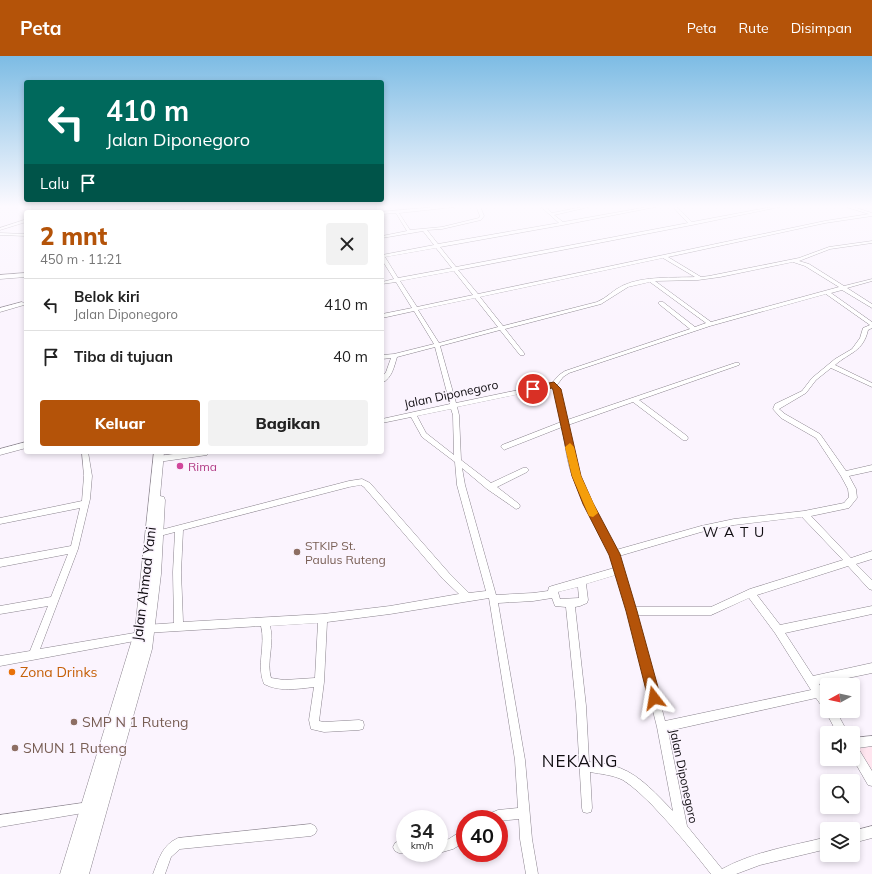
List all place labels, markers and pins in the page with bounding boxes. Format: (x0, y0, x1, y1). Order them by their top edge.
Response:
pin (516, 372, 550, 406)
place label: Rima (188, 459, 217, 474)
marker: Rima (175, 461, 185, 471)
place label: STKIP St. Paulus Ruteng (305, 538, 386, 567)
marker: STKIP St. Paulus Ruteng (292, 547, 302, 557)
place label: Zona Drinks (20, 663, 98, 681)
marker: Zona Drinks (7, 667, 17, 677)
place label: SMP N 1 Ruteng (82, 713, 189, 731)
marker: SMP N 1 Ruteng (69, 717, 79, 727)
place label: SMUN 1 Ruteng (23, 739, 127, 757)
marker: SMUN 1 Ruteng (10, 743, 20, 753)

